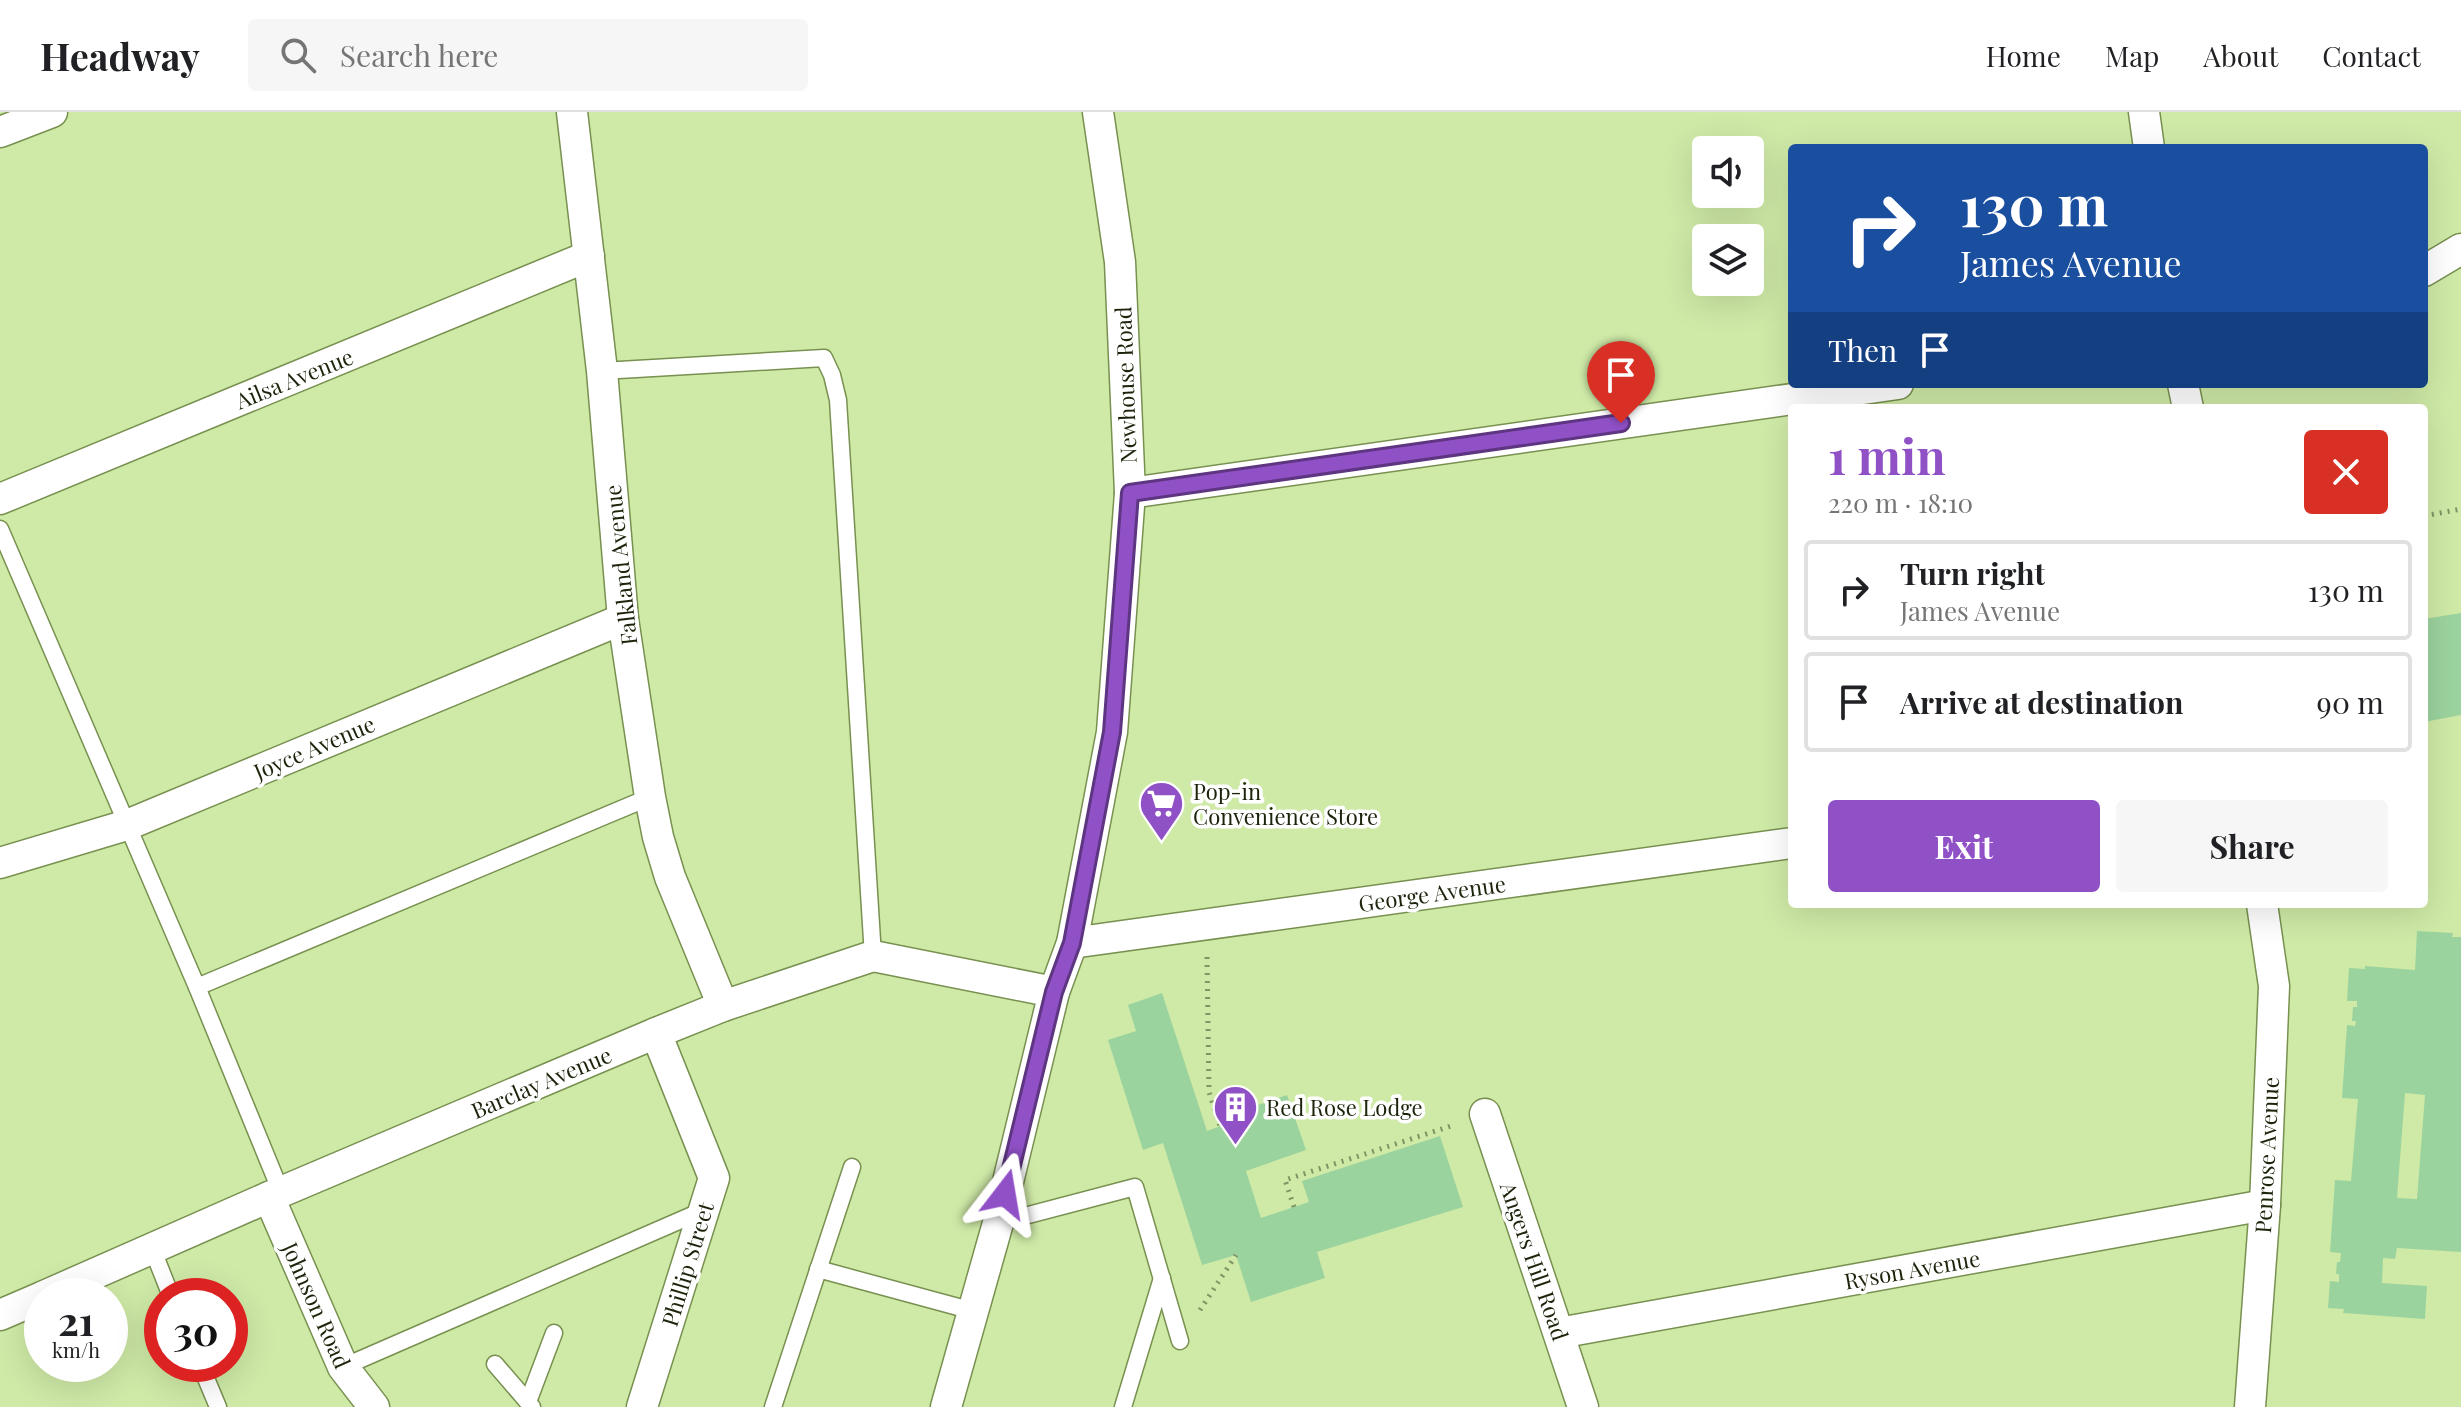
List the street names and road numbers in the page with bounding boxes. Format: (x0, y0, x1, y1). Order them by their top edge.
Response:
street label: Newhouse Road (1107, 306, 1143, 464)
street label: Ailsa Avenue (230, 341, 357, 416)
street label: Falkland Avenue (597, 483, 643, 647)
street label: Joyce Avenue (248, 708, 379, 786)
street label: George Avenue (1356, 868, 1508, 918)
street label: Barclay Avenue (466, 1039, 616, 1125)
street label: Penrose Avenue (2247, 1076, 2285, 1234)
street label: Angers Hill Road (1494, 1177, 1576, 1344)
street label: Phillip Street (654, 1197, 720, 1330)
street label: Johnson Road (275, 1236, 358, 1373)
street label: Ryson Avenue (1842, 1242, 1982, 1296)

